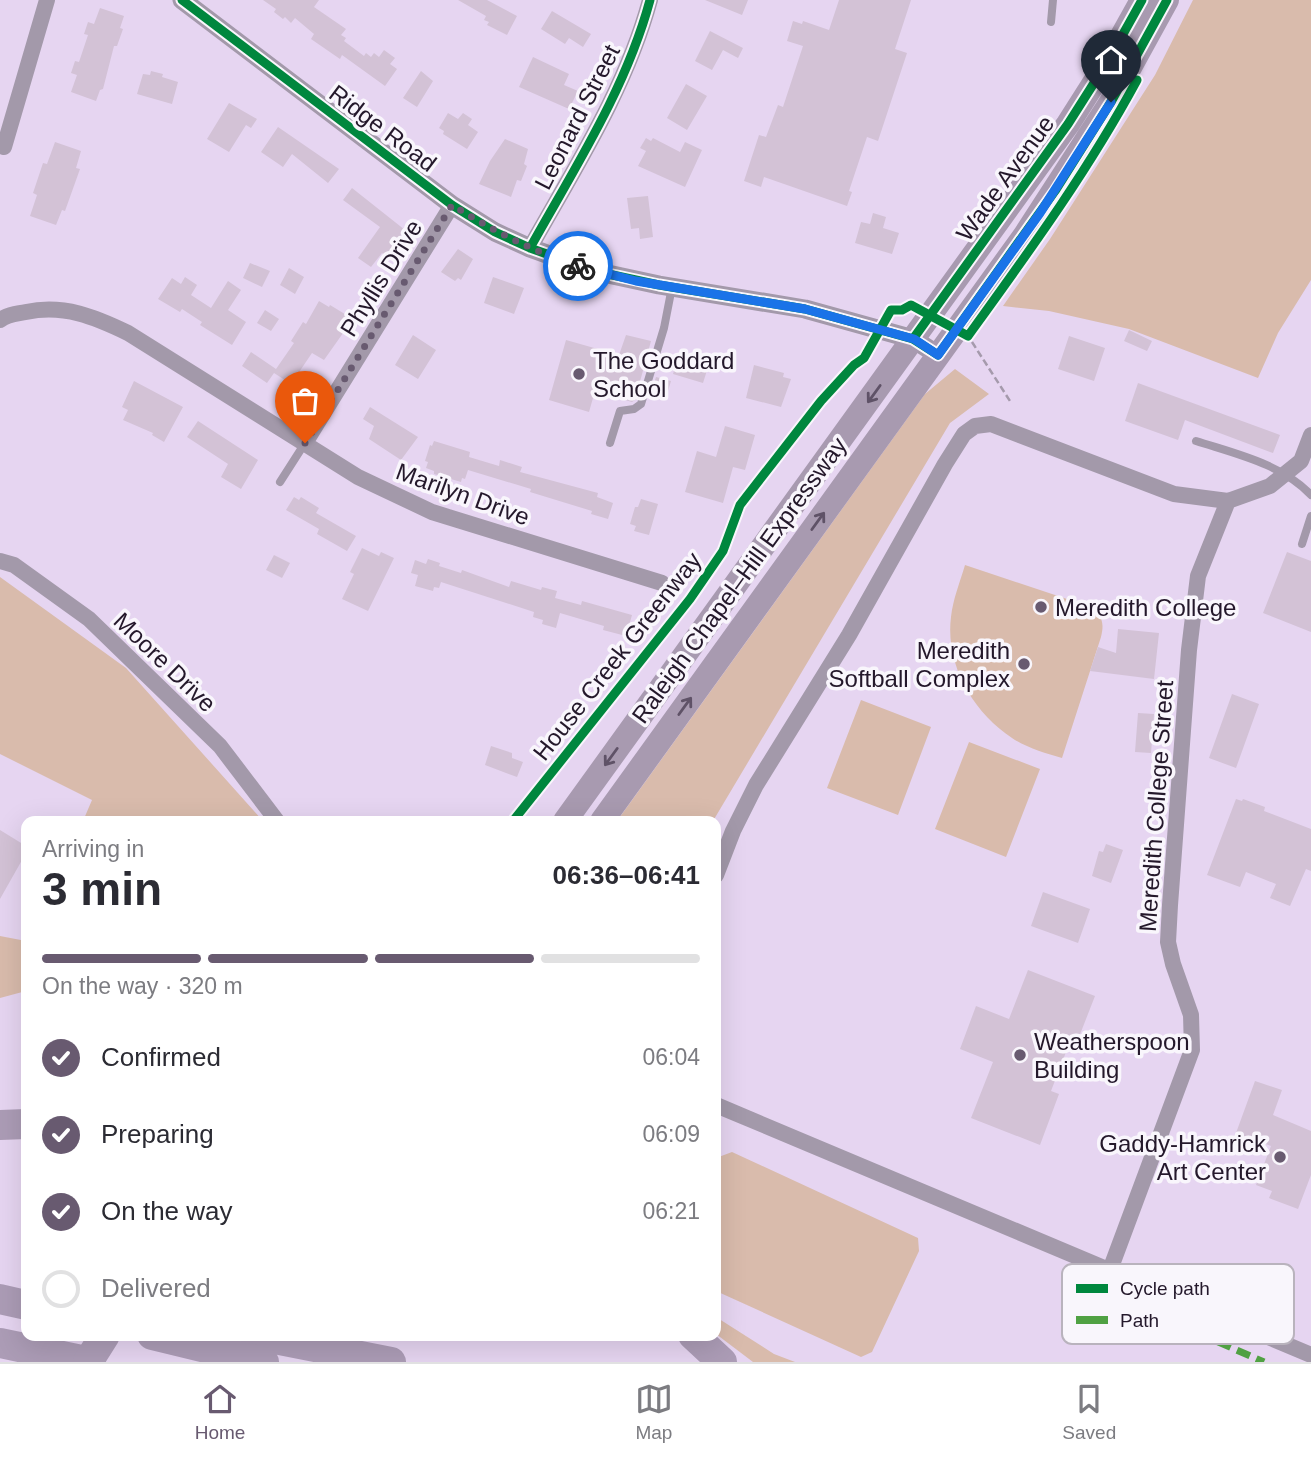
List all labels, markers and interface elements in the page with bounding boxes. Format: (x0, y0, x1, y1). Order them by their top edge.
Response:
pin (1081, 30, 1141, 102)
street label: Leonard Street (529, 40, 625, 194)
icon: home (1092, 41, 1130, 79)
street label: Ridge Road (324, 79, 442, 177)
street label: Wade Avenue (951, 110, 1059, 246)
street label: Phyllis Drive (335, 215, 427, 341)
courier (543, 231, 613, 301)
icon: bike (559, 247, 597, 285)
place label: The Goddard School (593, 347, 734, 402)
marker: The Goddard School (571, 366, 587, 382)
pin (275, 371, 335, 443)
icon: bag (286, 382, 324, 420)
one-way arrow (867, 384, 881, 403)
street label: Raleigh Chapel–Hill Expressway (626, 432, 852, 728)
street label: Marilyn Drive (393, 457, 533, 531)
one-way arrow (811, 512, 826, 531)
street label: House Creek Greenway (528, 547, 706, 765)
place label: Meredith College (1055, 594, 1236, 621)
marker: Meredith College (1033, 599, 1049, 615)
street label: Moore Drive (109, 607, 221, 717)
place label: Meredith Softball Complex (829, 637, 1010, 692)
marker: Meredith Softball Complex (1016, 656, 1032, 672)
street label: Meredith College Street (1134, 679, 1178, 933)
one-way arrow (678, 697, 692, 716)
one-way arrow (604, 747, 618, 766)
text: Arriving in (42, 836, 144, 862)
text: 06:36–06:41 (553, 860, 700, 890)
text: 3 min (42, 863, 162, 915)
text: On the way · 320 m (42, 973, 243, 999)
place label: Weatherspoon Building (1034, 1028, 1190, 1083)
icon: check (42, 1039, 80, 1077)
text: Confirmed (101, 1042, 221, 1072)
text: 06:04 (642, 1044, 700, 1070)
marker: Weatherspoon Building (1012, 1047, 1028, 1063)
icon: check (42, 1116, 80, 1154)
text: Preparing (101, 1119, 214, 1149)
text: 06:09 (642, 1121, 700, 1147)
place label: Gaddy-Hamrick Art Center (1099, 1130, 1267, 1185)
marker: Gaddy-Hamrick Art Center (1272, 1149, 1288, 1165)
icon: check (42, 1193, 80, 1231)
text: On the way (101, 1196, 233, 1226)
text: 06:21 (642, 1198, 700, 1224)
legend (1062, 1264, 1294, 1344)
text: Delivered (101, 1273, 211, 1303)
text: Cycle path (1120, 1278, 1210, 1299)
text: Path (1120, 1310, 1159, 1331)
tab: Home (195, 1380, 245, 1444)
tab: Map (635, 1380, 673, 1444)
tab: Saved (1062, 1380, 1116, 1444)

